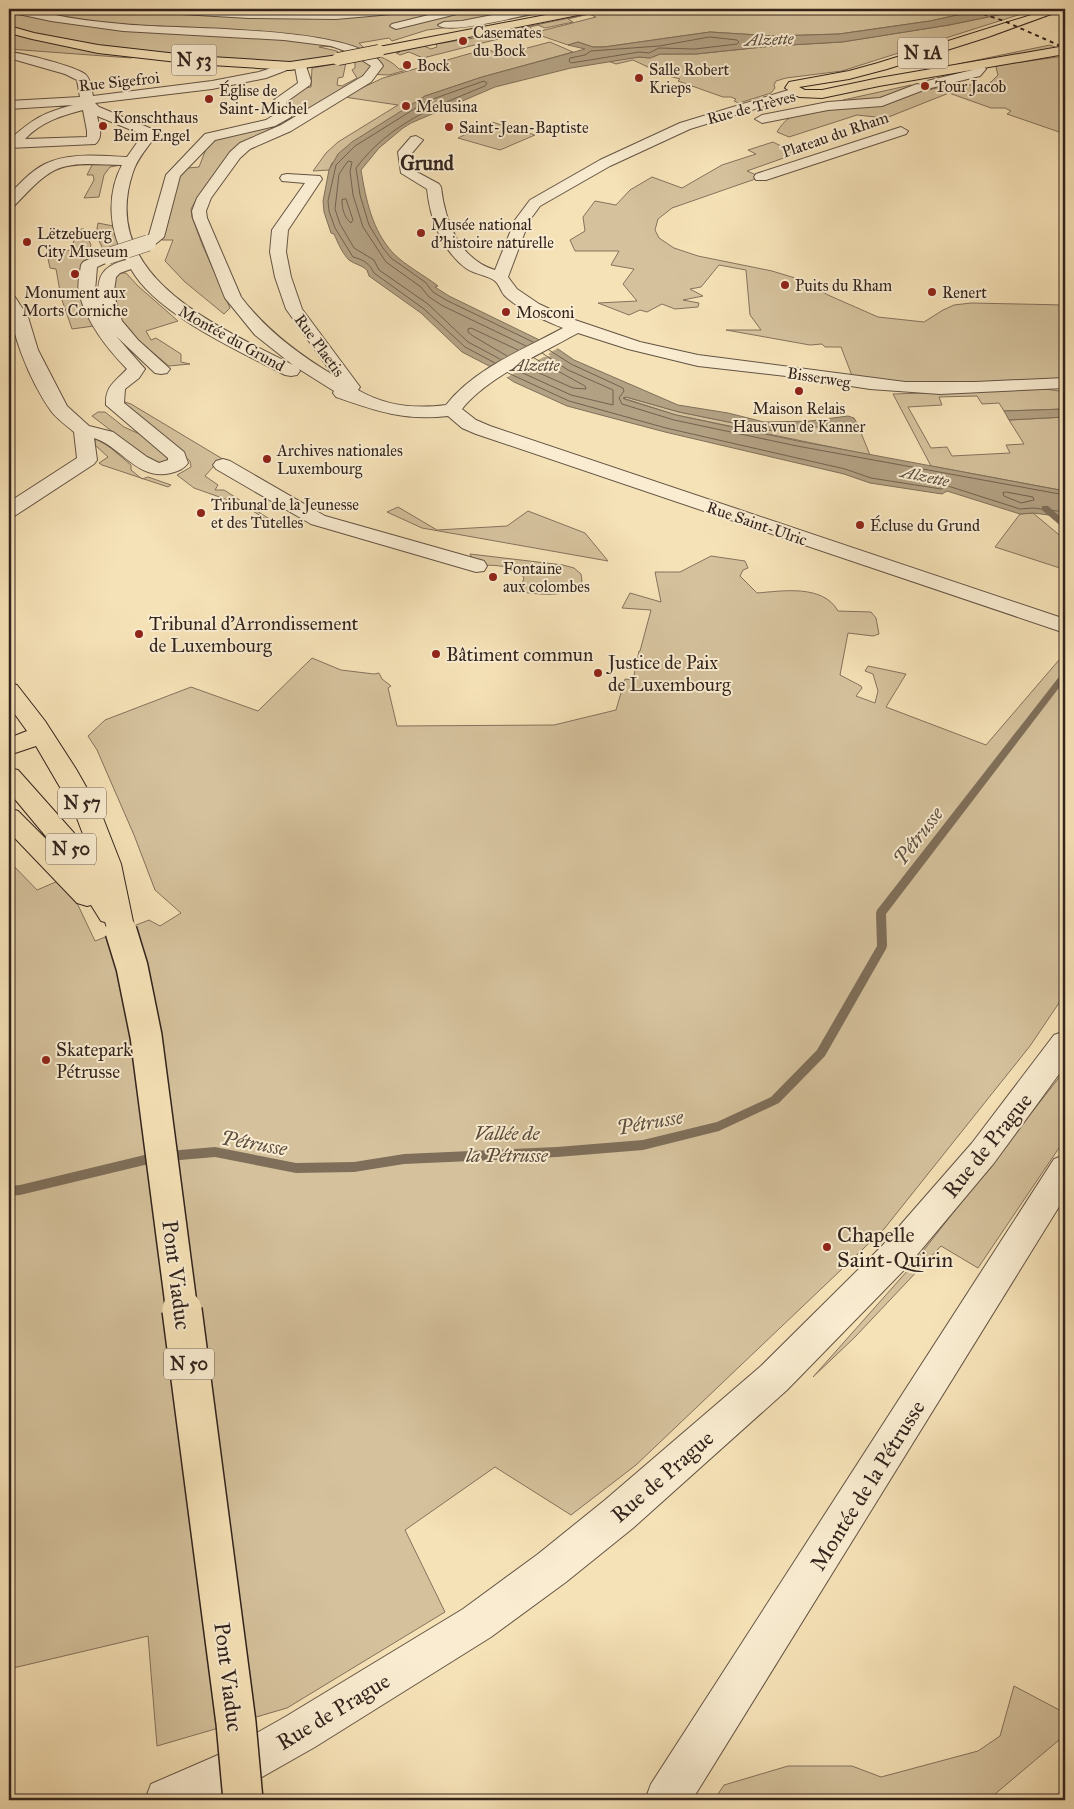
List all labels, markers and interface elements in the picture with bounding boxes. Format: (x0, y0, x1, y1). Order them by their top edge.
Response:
place label: Casemates du Bock (473, 23, 542, 60)
water label: Alzette (742, 29, 795, 50)
marker: Casemates du Bock (457, 35, 469, 47)
road number: N 1A (898, 38, 948, 68)
road number: N 53 (172, 44, 216, 76)
place label: Bock (417, 56, 451, 75)
marker: Bock (401, 59, 413, 71)
place label: Salle Robert Krieps (649, 60, 729, 97)
street label: Rue Sigefroi (78, 68, 161, 96)
marker: Salle Robert Krieps (633, 72, 645, 84)
place label: Tour Jacob (935, 77, 1007, 97)
place label: Église de Saint-Michel (219, 79, 308, 118)
marker: Tour Jacob (919, 80, 931, 92)
street label: Rue de Trèves (705, 86, 798, 128)
marker: Église de Saint-Michel (203, 93, 215, 105)
place label: Melusina (416, 97, 478, 116)
marker: Melusina (400, 100, 412, 112)
street label: Plateau du Rham (779, 107, 892, 162)
place label: Konschthaus Beim Engel (113, 108, 198, 146)
place label: Saint-Jean-Baptiste (459, 118, 589, 138)
marker: Konschthaus Beim Engel (97, 120, 109, 132)
marker: Saint-Jean-Baptiste (443, 121, 455, 133)
district label: Grund (400, 151, 455, 175)
place label: Musée national d'histoire naturelle (431, 215, 554, 252)
place label: Lëtzebuerg City Museum (37, 224, 129, 261)
marker: Musée national d'histoire naturelle (415, 227, 427, 239)
marker: Lëtzebuerg City Museum (21, 236, 33, 248)
marker: Monument aux Morts Corniche (69, 268, 81, 280)
place label: Puits du Rham (795, 276, 893, 295)
marker: Puits du Rham (779, 279, 791, 291)
place label: Monument aux Morts Corniche (22, 283, 128, 320)
place label: Renert (942, 283, 987, 302)
marker: Renert (926, 286, 938, 298)
street label: Montée du Grund (175, 301, 288, 375)
place label: Mosconi (516, 303, 575, 322)
marker: Mosconi (500, 306, 512, 318)
street label: Rue Plaetis (291, 310, 349, 380)
water label: Alzette (509, 356, 561, 375)
street label: Bisserweg (786, 363, 852, 393)
marker: Maison Relais Haus vun de Kanner (793, 385, 805, 397)
place label: Maison Relais Haus vun de Kanner (732, 399, 866, 436)
place label: Archives nationales Luxembourg (276, 441, 403, 479)
marker: Archives nationales Luxembourg (261, 453, 273, 465)
water label: Alzette (897, 462, 952, 491)
place label: Tribunal de la Jeunesse et des Tutelles (211, 495, 359, 532)
street label: Rue Saint-Ulric (704, 497, 810, 550)
marker: Tribunal de la Jeunesse et des Tutelles (195, 507, 207, 519)
place label: Écluse du Grund (870, 514, 980, 535)
marker: Écluse du Grund (854, 519, 866, 531)
place label: Fontaine aux colombes (503, 559, 590, 596)
marker: Fontaine aux colombes (487, 571, 499, 583)
place label: Tribunal d'Arrondissement de Luxembourg (149, 612, 359, 658)
marker: Tribunal d'Arrondissement de Luxembourg (133, 628, 145, 640)
place label: Bâtiment commun (446, 643, 593, 666)
marker: Bâtiment commun (430, 648, 442, 660)
place label: Justice de Paix de Luxembourg (606, 651, 731, 697)
marker: Justice de Paix de Luxembourg (592, 667, 604, 679)
road number: N 57 (58, 788, 106, 818)
water label: Pétrusse (888, 802, 948, 870)
road number: N 50 (46, 834, 96, 864)
place label: Skatepark Pétrusse (56, 1038, 132, 1083)
marker: Skatepark Pétrusse (40, 1054, 52, 1066)
street label: Rue de Prague (937, 1087, 1038, 1203)
water label: Pétrusse (615, 1104, 686, 1140)
park label: Vallée de la Pétrusse (465, 1122, 549, 1167)
water label: Pétrusse (219, 1125, 290, 1161)
street label: Pont Viaduc (156, 1219, 197, 1331)
place label: Chapelle Saint-Quirin (837, 1221, 953, 1273)
marker: Chapelle Saint-Quirin (821, 1241, 833, 1253)
road number: N 50 (164, 1348, 214, 1380)
street label: Montée de la Pétrusse (804, 1395, 931, 1575)
street label: Rue de Prague (605, 1424, 719, 1528)
street label: Pont Viaduc (208, 1621, 249, 1733)
street label: Rue de Prague (272, 1667, 395, 1756)

